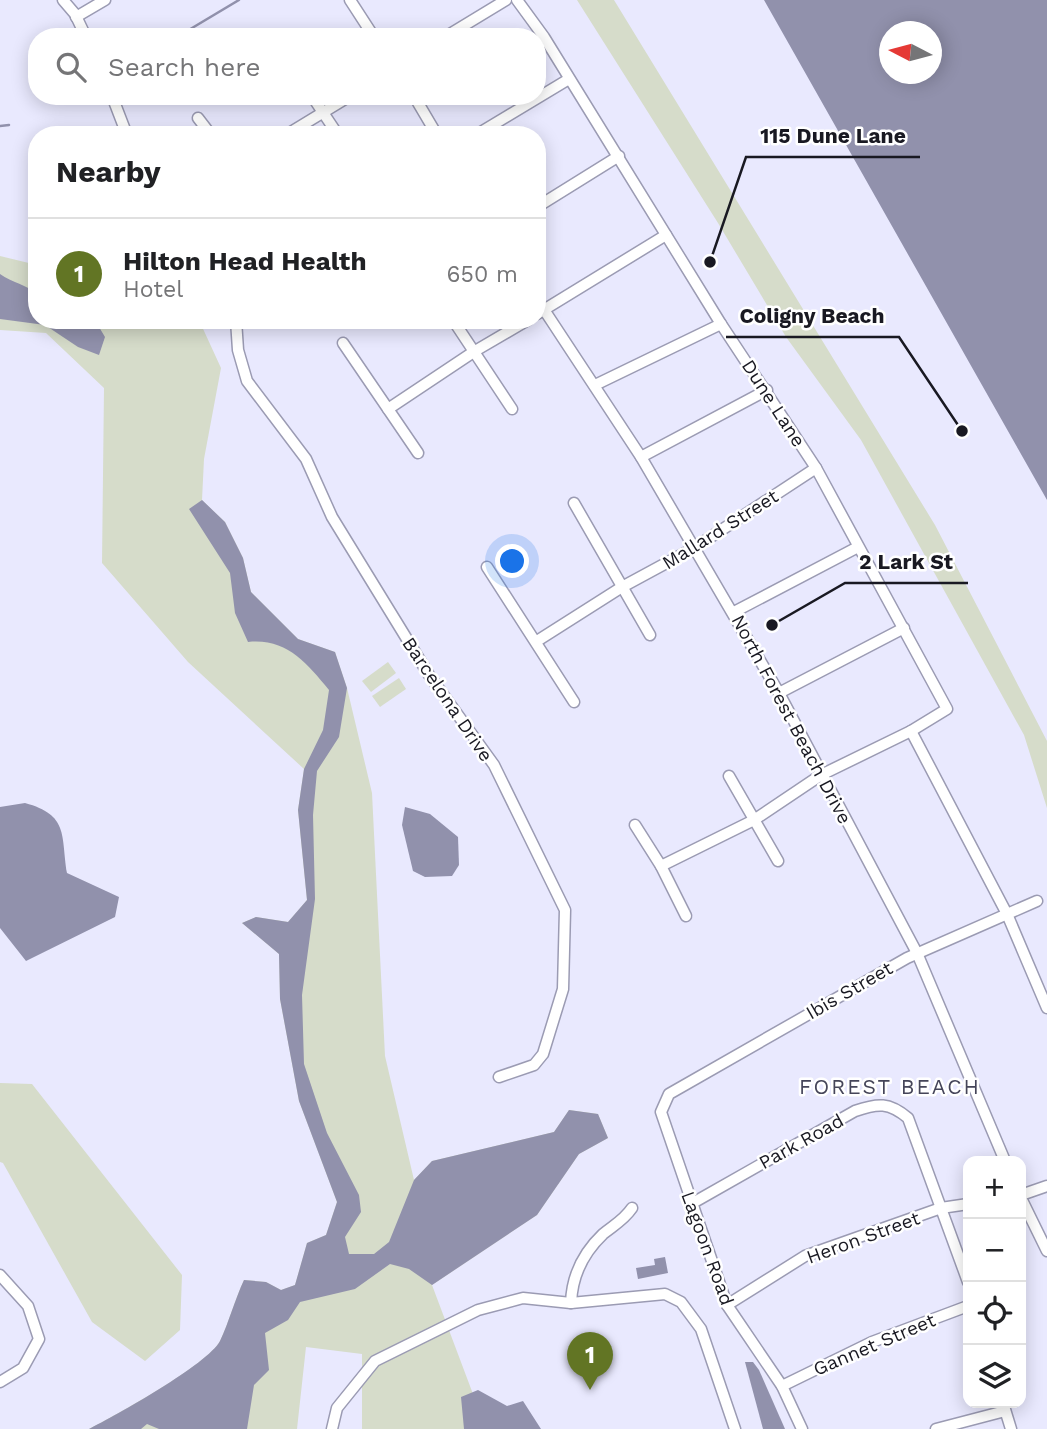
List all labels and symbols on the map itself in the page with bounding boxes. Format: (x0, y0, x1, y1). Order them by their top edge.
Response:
north arrow (879, 21, 942, 84)
callout: 115 Dune Lane (746, 115, 920, 157)
text: 115 Dune Lane (760, 123, 906, 148)
callout: Coligny Beach (726, 295, 899, 337)
text: Coligny Beach (739, 303, 885, 328)
street label: Dune Lane (737, 355, 810, 451)
street label: Mallard Street (658, 485, 782, 574)
callout: 2 Lark St (845, 541, 968, 583)
your location (495, 544, 529, 578)
text: 2 Lark St (859, 549, 953, 574)
street label: North Forest Beach Drive (727, 611, 857, 828)
street label: Barcelona Drive (397, 633, 498, 766)
street label: Ibis Street (802, 956, 897, 1024)
district label: FOREST BEACH (799, 1074, 981, 1099)
street label: Park Road (755, 1109, 848, 1174)
street label: Lagoon Road (676, 1188, 739, 1308)
street label: Heron Street (803, 1206, 923, 1269)
street label: Gannet Street (810, 1308, 939, 1381)
pin: 1 (567, 1332, 613, 1390)

